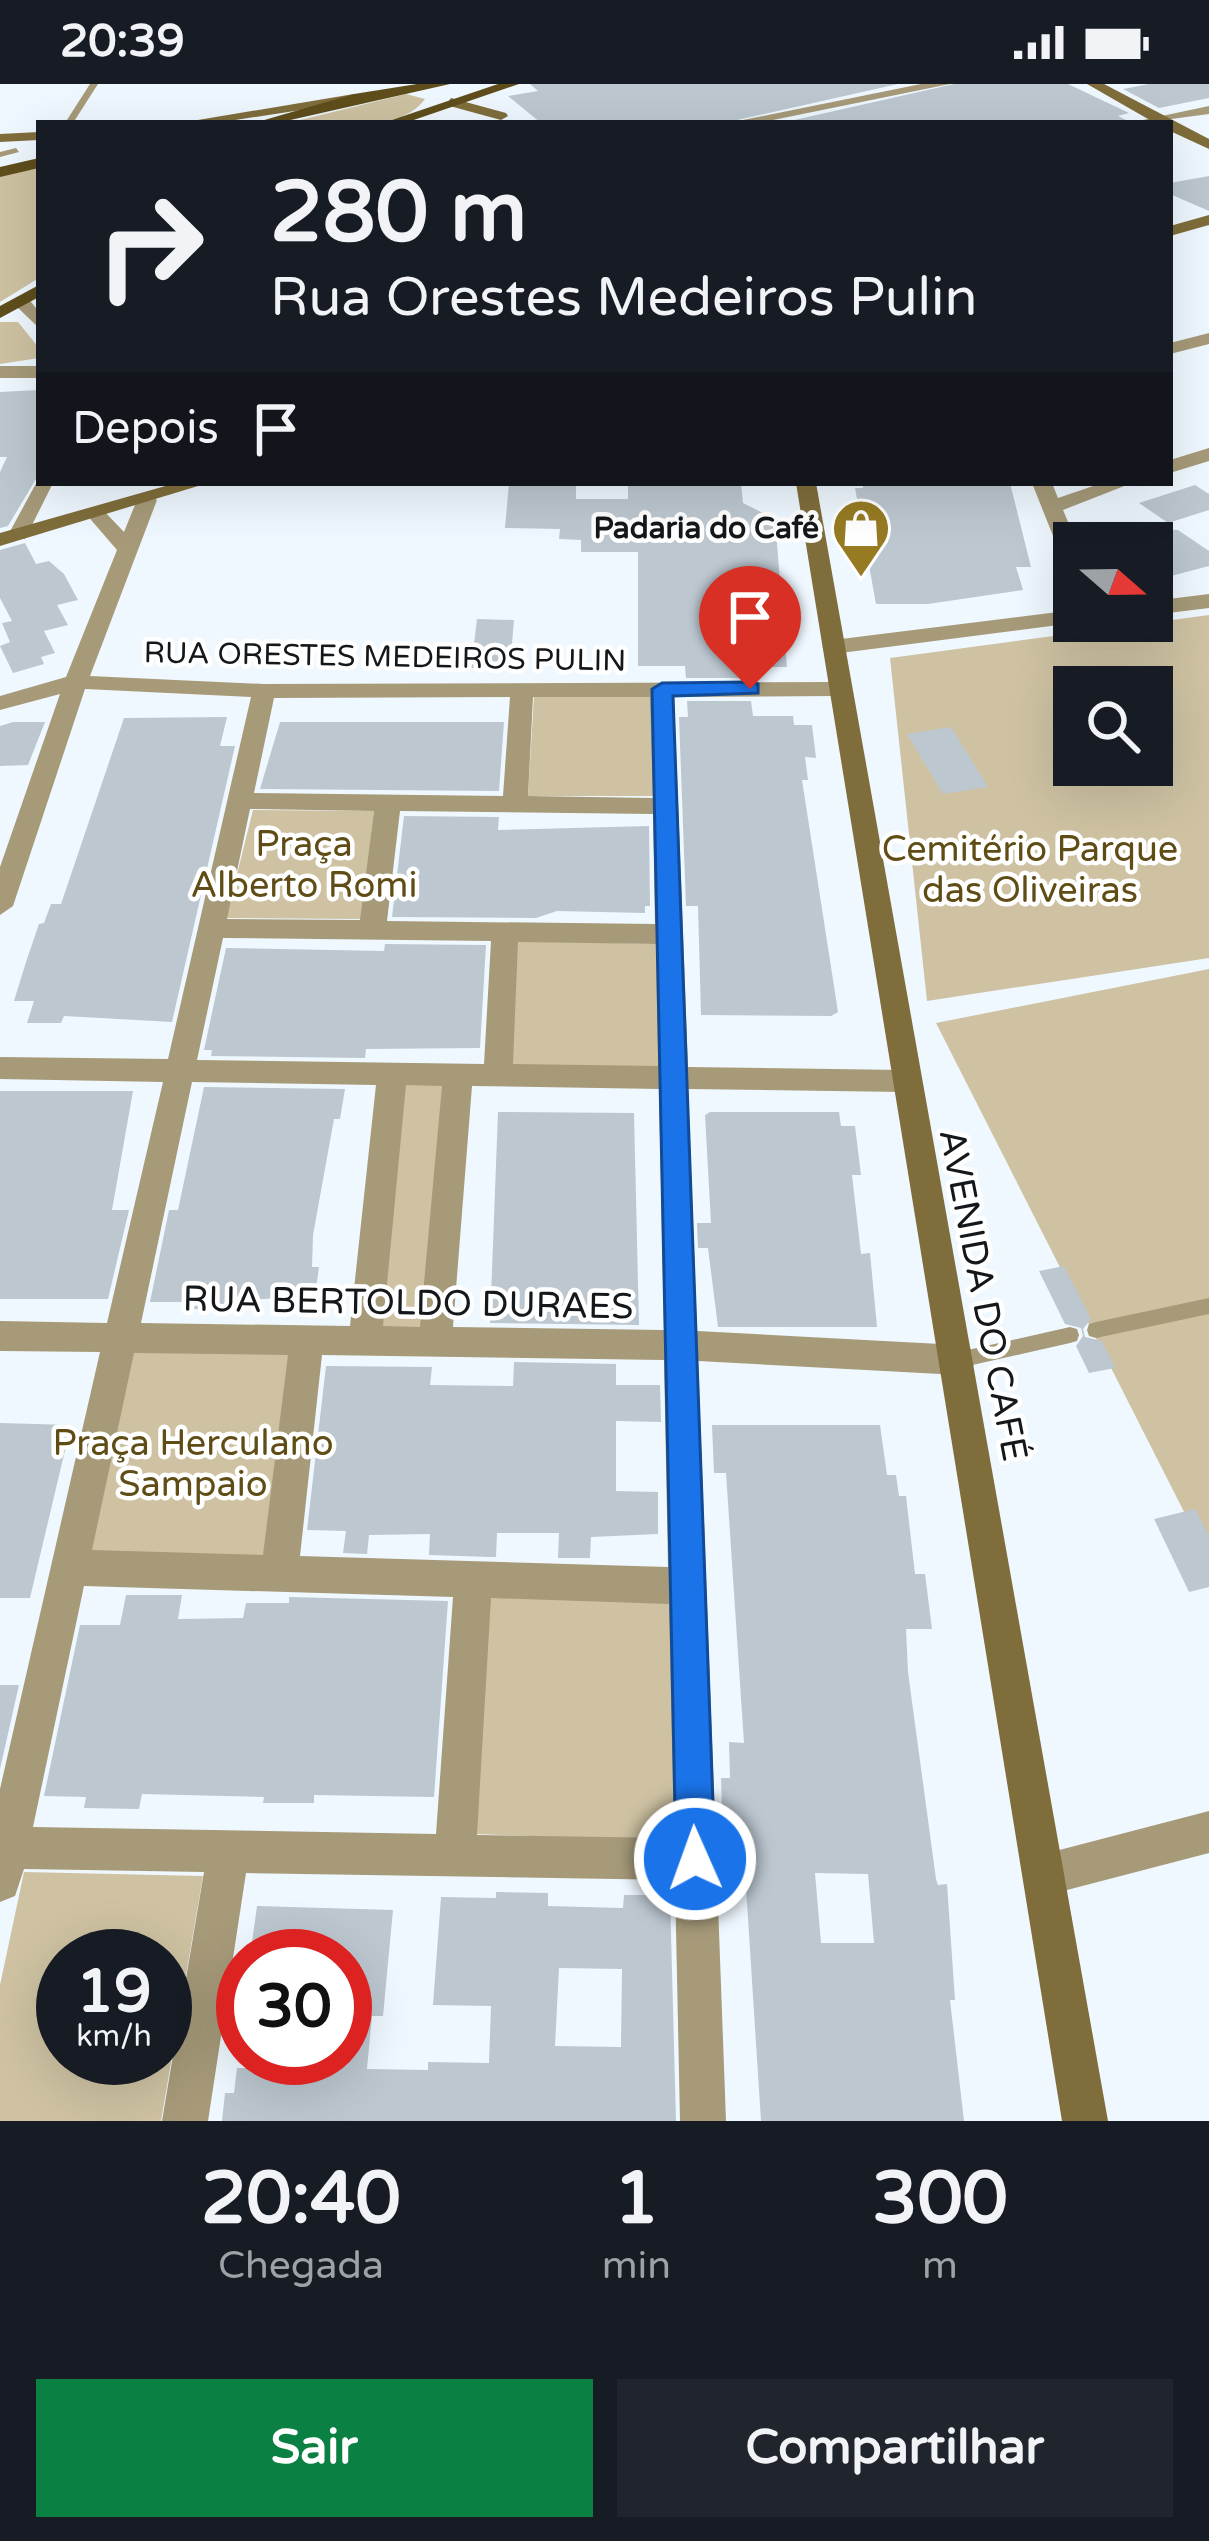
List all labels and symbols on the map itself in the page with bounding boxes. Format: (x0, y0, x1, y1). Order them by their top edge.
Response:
shop icon: Padaria do Café (830, 497, 892, 579)
place label: Padaria do Café (593, 510, 819, 547)
north arrow (1053, 522, 1173, 642)
pin (699, 566, 801, 689)
street label: RUA ORESTES MEDEIROS PULIN (143, 634, 627, 680)
park label: Praça Alberto Romi (191, 823, 417, 907)
park label: Cemitério Parque das Oliveiras (882, 828, 1178, 912)
street label: AVENIDA DO CAFÉ (930, 1125, 1036, 1465)
street label: RUA BERTOLDO DURAES (182, 1278, 634, 1328)
park label: Praça Herculano Sampaio (52, 1422, 334, 1506)
position arrow (632, 1796, 758, 1922)
speed limit sign: 30 (216, 1929, 372, 2085)

